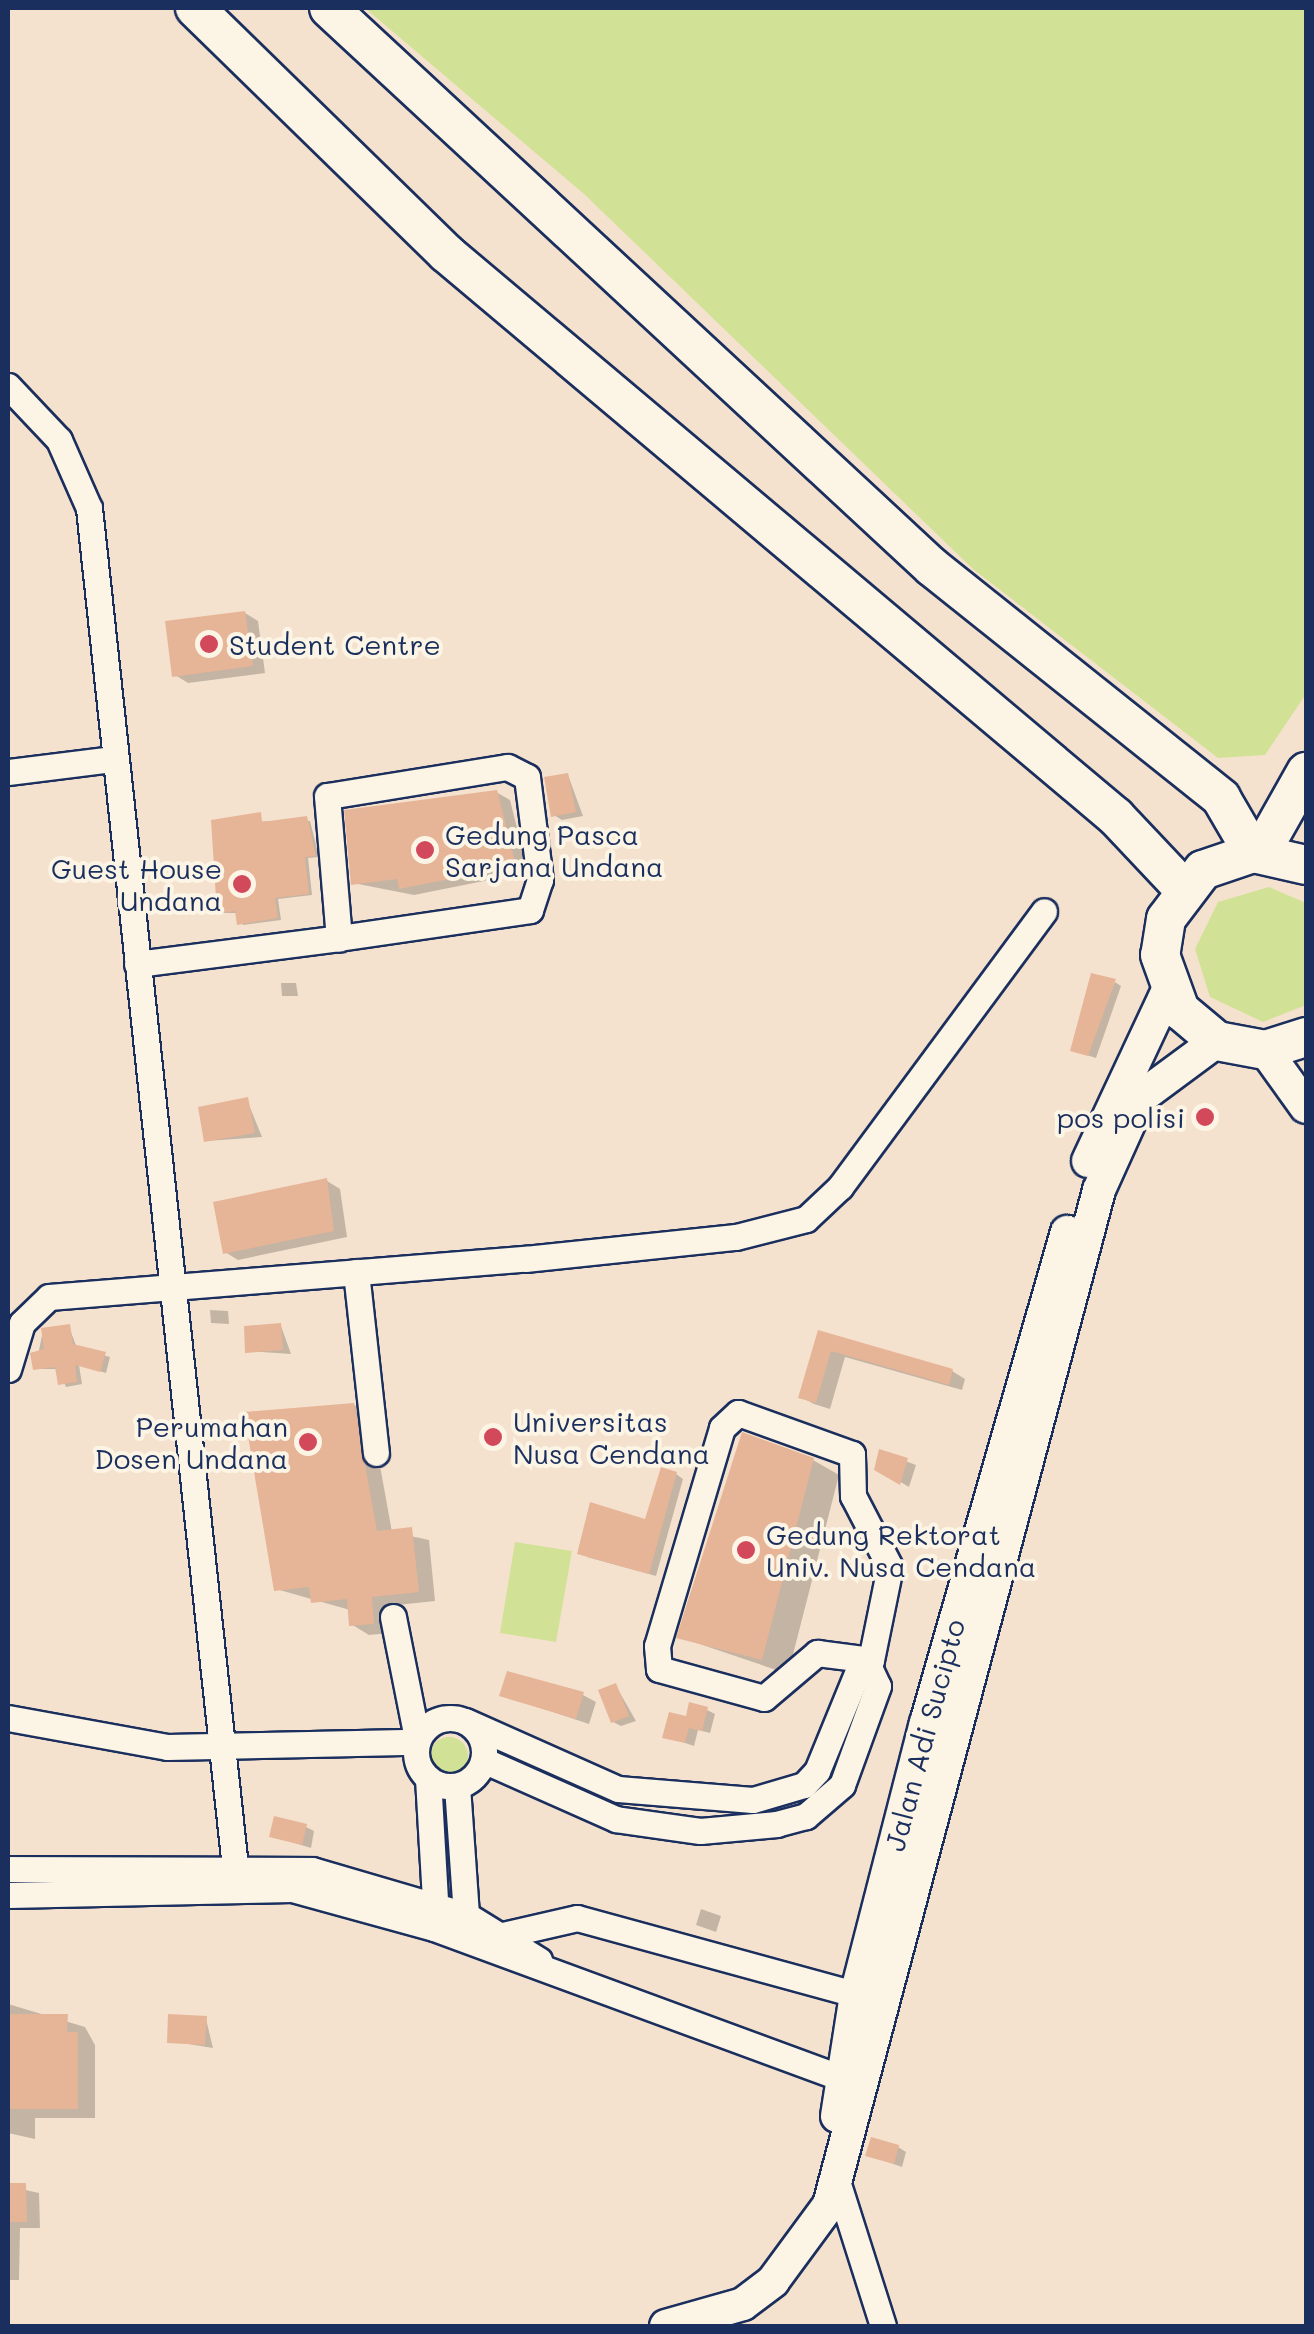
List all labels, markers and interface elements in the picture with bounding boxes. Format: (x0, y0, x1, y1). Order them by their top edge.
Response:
place label: Student Centre (229, 627, 441, 661)
marker: Student Centre (198, 633, 220, 655)
place label: Gedung Pasca Sarjana Undana (445, 817, 663, 883)
marker: Gedung Pasca Sarjana Undana (414, 839, 436, 861)
place label: Guest House Undana (51, 851, 222, 917)
marker: Guest House Undana (231, 873, 253, 895)
place label: pos polisi (1057, 1100, 1185, 1134)
marker: pos polisi (1194, 1106, 1216, 1128)
place label: Universitas Nusa Cendana (513, 1404, 710, 1470)
place label: Perumahan Dosen Undana (94, 1409, 288, 1475)
marker: Universitas Nusa Cendana (482, 1426, 504, 1448)
marker: Perumahan Dosen Undana (297, 1431, 319, 1453)
place label: Gedung Rektorat Univ. Nusa Cendana (766, 1517, 1036, 1583)
marker: Gedung Rektorat Univ. Nusa Cendana (735, 1539, 757, 1561)
street label: Jalan Adi Sucipto (877, 1615, 971, 1855)

